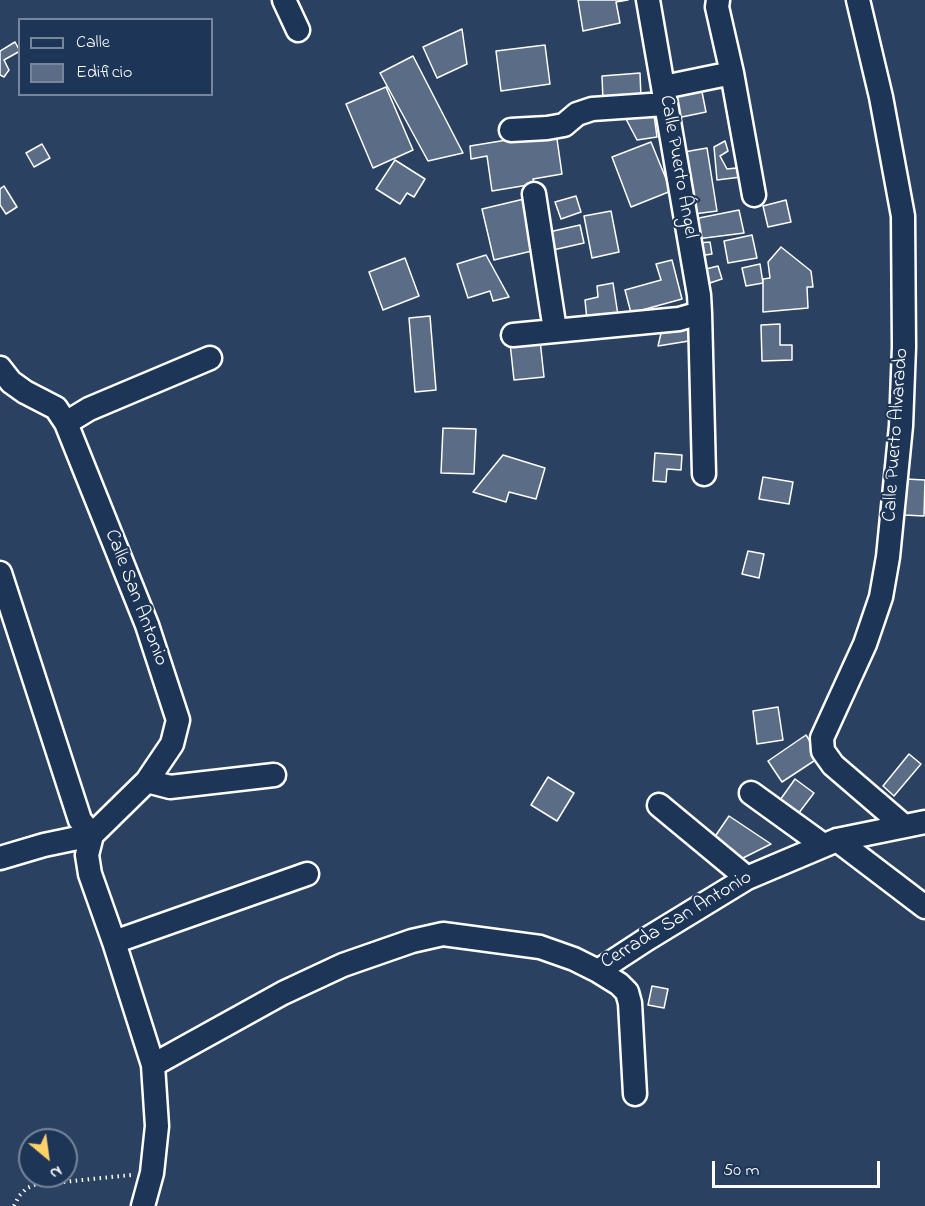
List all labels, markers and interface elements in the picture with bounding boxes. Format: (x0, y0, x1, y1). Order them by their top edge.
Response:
legend (18, 18, 213, 96)
text: Calle (76, 30, 110, 56)
text: Edificio (76, 60, 132, 86)
street label: Calle Puerto Ángel (653, 94, 701, 240)
street label: Calle Puerto Alvarado (879, 347, 915, 523)
street label: Calle San Antonio (98, 526, 172, 670)
street label: Cerrada San Antonio (597, 866, 757, 976)
north arrow (18, 1128, 78, 1188)
scale bar (715, 1149, 883, 1187)
text: 50 m (723, 1158, 760, 1184)
text: N (45, 1159, 66, 1185)

